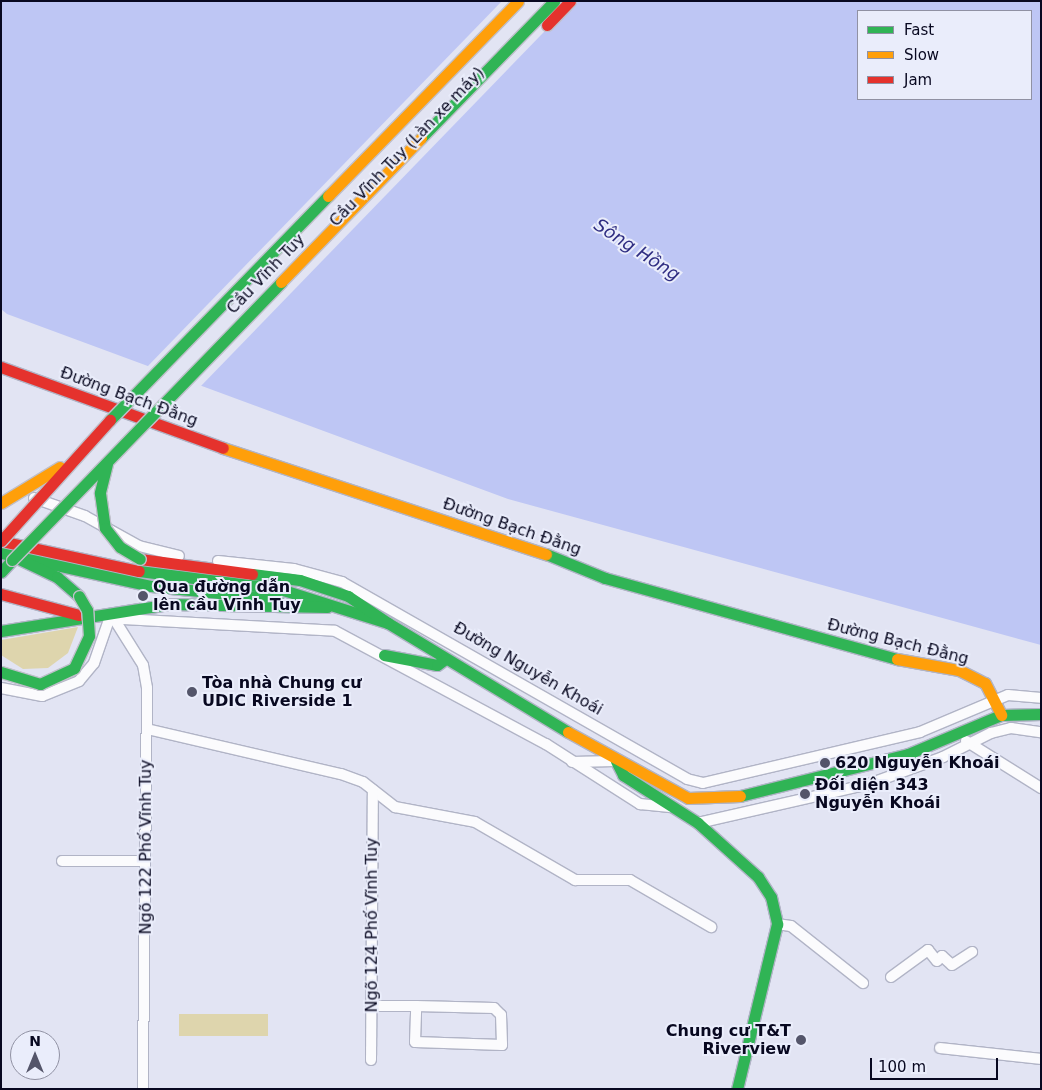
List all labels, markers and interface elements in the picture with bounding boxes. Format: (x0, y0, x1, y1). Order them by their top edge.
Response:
legend (857, 10, 1032, 100)
text: Fast (904, 21, 934, 39)
text: Slow (904, 46, 939, 64)
street label: Cầu Vĩnh Tuy (Làn xe máy) (326, 63, 488, 231)
text: Jam (904, 71, 932, 89)
water label: Sông Hồng (590, 214, 684, 286)
street label: Cầu Vĩnh Tuy (223, 230, 309, 318)
street label: Đường Bạch Đằng (58, 363, 200, 431)
street label: Đường Bạch Đằng (440, 494, 584, 560)
place label: Qua đường dẫn lên cầu Vĩnh Tuy (153, 577, 301, 615)
marker: Qua đường dẫn lên cầu Vĩnh Tuy (137, 590, 149, 602)
street label: Đường Bạch Đằng (825, 615, 971, 669)
street label: Đường Nguyễn Khoái (450, 618, 606, 720)
place label: Tòa nhà Chung cư UDIC Riverside 1 (202, 673, 362, 711)
marker: Tòa nhà Chung cư UDIC Riverside 1 (186, 686, 198, 698)
place label: 620 Nguyễn Khoái (835, 753, 1000, 773)
marker: 620 Nguyễn Khoái (819, 757, 831, 769)
street label: Ngõ 122 Phố Vĩnh Tuy (136, 760, 156, 934)
place label: Đối diện 343 Nguyễn Khoái (815, 775, 941, 813)
marker: Đối diện 343 Nguyễn Khoái (799, 788, 811, 800)
street label: Ngõ 124 Phố Vĩnh Tuy (362, 838, 382, 1012)
place label: Chung cư T&T Riverview (666, 1021, 791, 1059)
north arrow (10, 1030, 60, 1080)
text: N (29, 1033, 41, 1049)
marker: Chung cư T&T Riverview (795, 1034, 807, 1046)
scale bar (872, 1048, 1000, 1080)
text: 100 m (878, 1058, 926, 1076)

